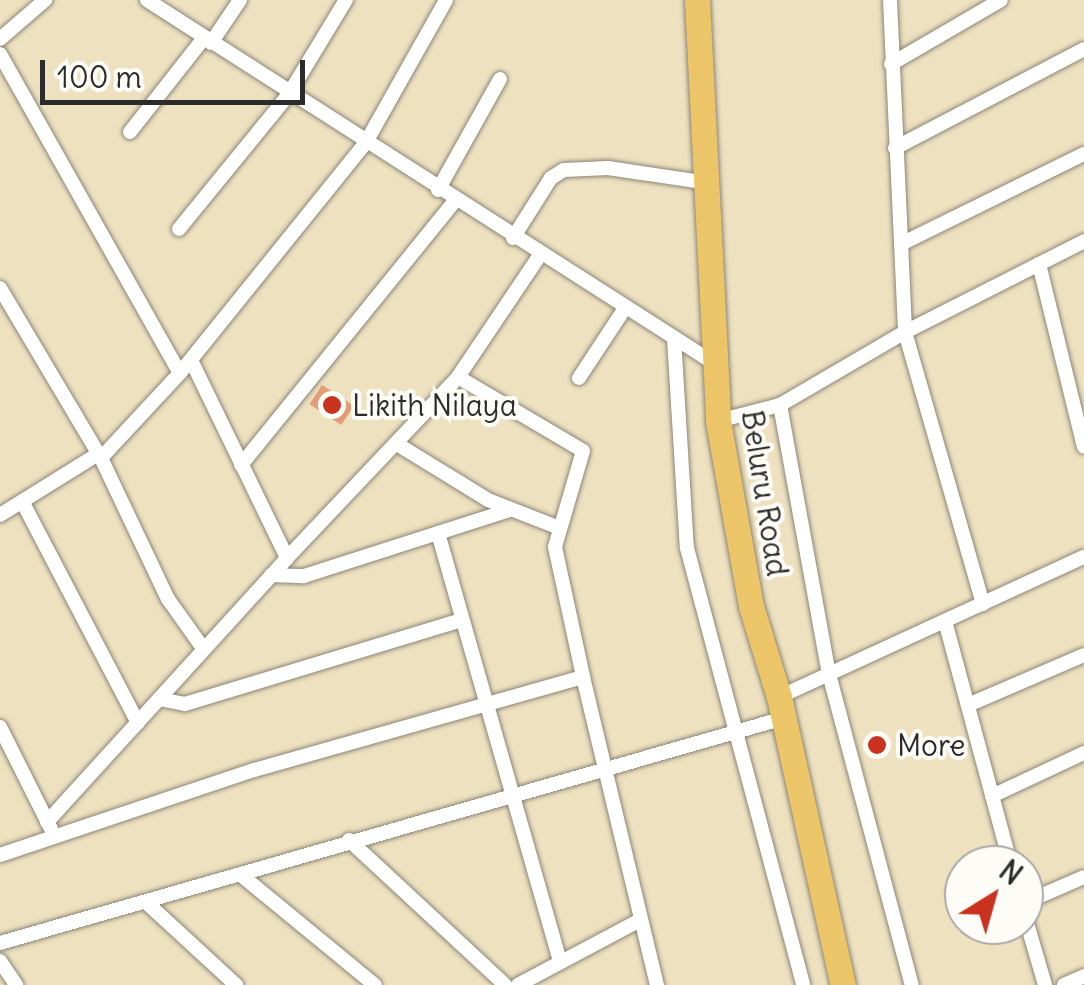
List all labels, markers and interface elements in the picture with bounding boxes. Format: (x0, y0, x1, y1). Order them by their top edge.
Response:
scale bar (45, 40, 310, 102)
text: 100 m (57, 58, 142, 96)
place label: Likith Nilaya (352, 387, 517, 423)
marker: Likith Nilaya (321, 394, 343, 416)
street label: Beluru Road (734, 408, 796, 578)
place label: More (897, 727, 965, 763)
marker: More (866, 734, 888, 756)
north arrow (944, 845, 1044, 945)
text: N (992, 852, 1029, 893)

